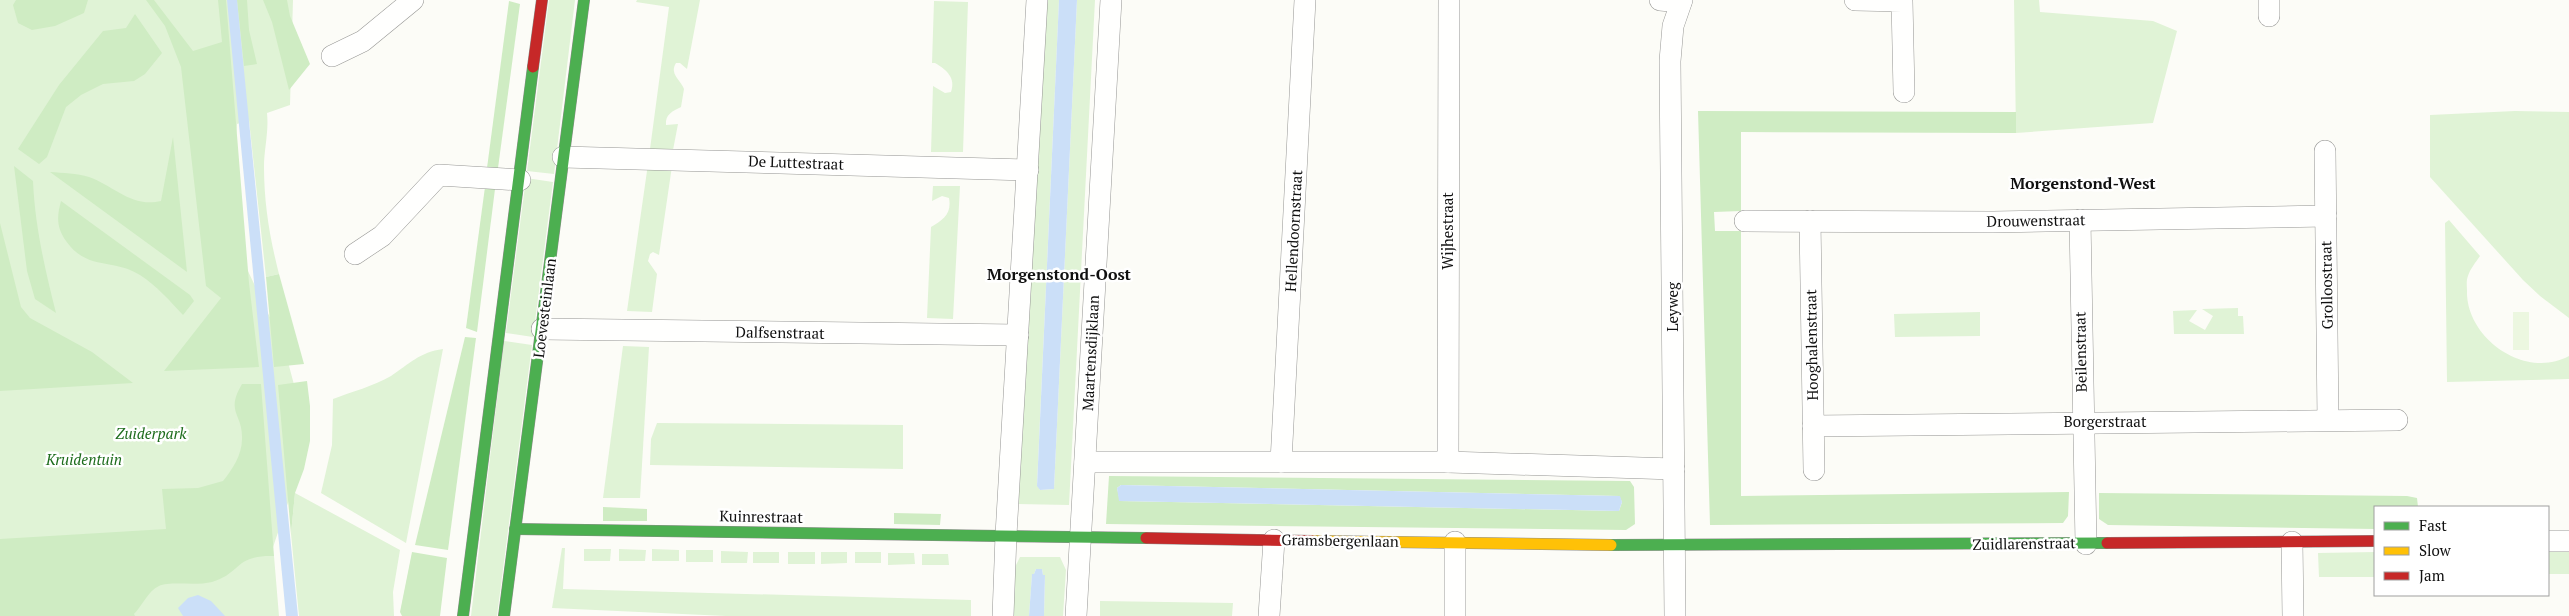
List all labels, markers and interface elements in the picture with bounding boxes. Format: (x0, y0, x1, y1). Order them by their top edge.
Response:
street label: De Luttestraat (748, 150, 845, 174)
street label: Hellendoornstraat (1280, 169, 1306, 292)
district label: Morgenstond-West (2010, 172, 2156, 194)
street label: Wijhestraat (1437, 192, 1457, 270)
street label: Drouwenstraat (1986, 209, 2086, 231)
street label: Grolloostraat (2315, 240, 2337, 329)
street label: Loevesteinlaan (528, 257, 560, 359)
district label: Morgenstond-Oost (987, 263, 1132, 285)
street label: Leyweg (1662, 281, 1682, 332)
street label: Hooghalenstraat (1800, 289, 1822, 401)
street label: Maartensdijklaan (1077, 294, 1103, 411)
street label: Beilenstraat (2069, 311, 2091, 393)
street label: Dalfsenstraat (735, 321, 825, 343)
street label: Borgerstraat (2063, 411, 2147, 431)
park label: Zuiderpark (115, 423, 187, 443)
park label: Kruidentuin (45, 449, 122, 469)
street label: Kuinrestraat (719, 505, 803, 527)
legend (2374, 506, 2549, 596)
text: Fast (2419, 515, 2447, 535)
street label: Gramsbergenlaan (1281, 529, 1399, 551)
street label: Zuidlarenstraat (1972, 532, 2076, 554)
text: Slow (2419, 540, 2452, 560)
text: Jam (2419, 565, 2445, 585)

